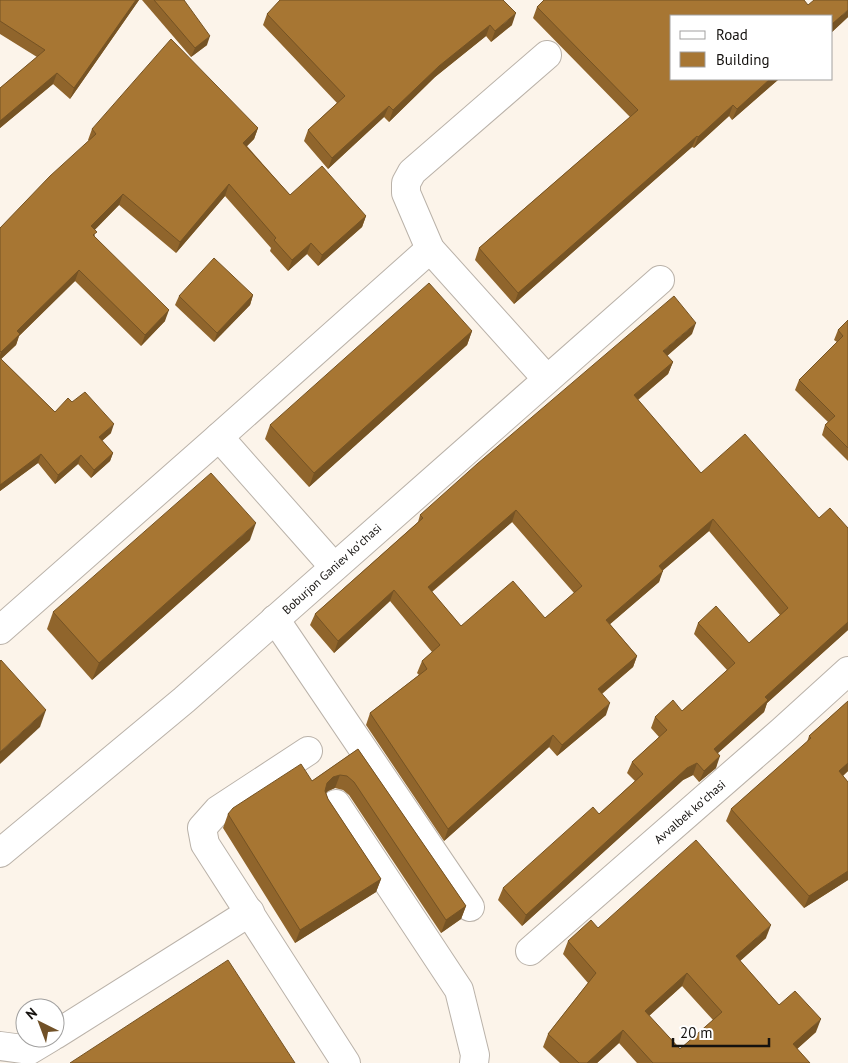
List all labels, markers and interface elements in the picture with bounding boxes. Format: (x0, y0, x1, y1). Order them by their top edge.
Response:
legend (670, 15, 833, 80)
text: Road (716, 25, 748, 44)
text: Building (716, 50, 770, 69)
street label: Boburjon Ganiev koʻchasi (279, 520, 384, 617)
street label: Avvalbek koʻchasi (651, 777, 728, 847)
north arrow (15, 998, 65, 1048)
text: N (22, 1004, 41, 1023)
scale bar (673, 1016, 769, 1048)
text: 20 m (680, 1023, 713, 1042)

